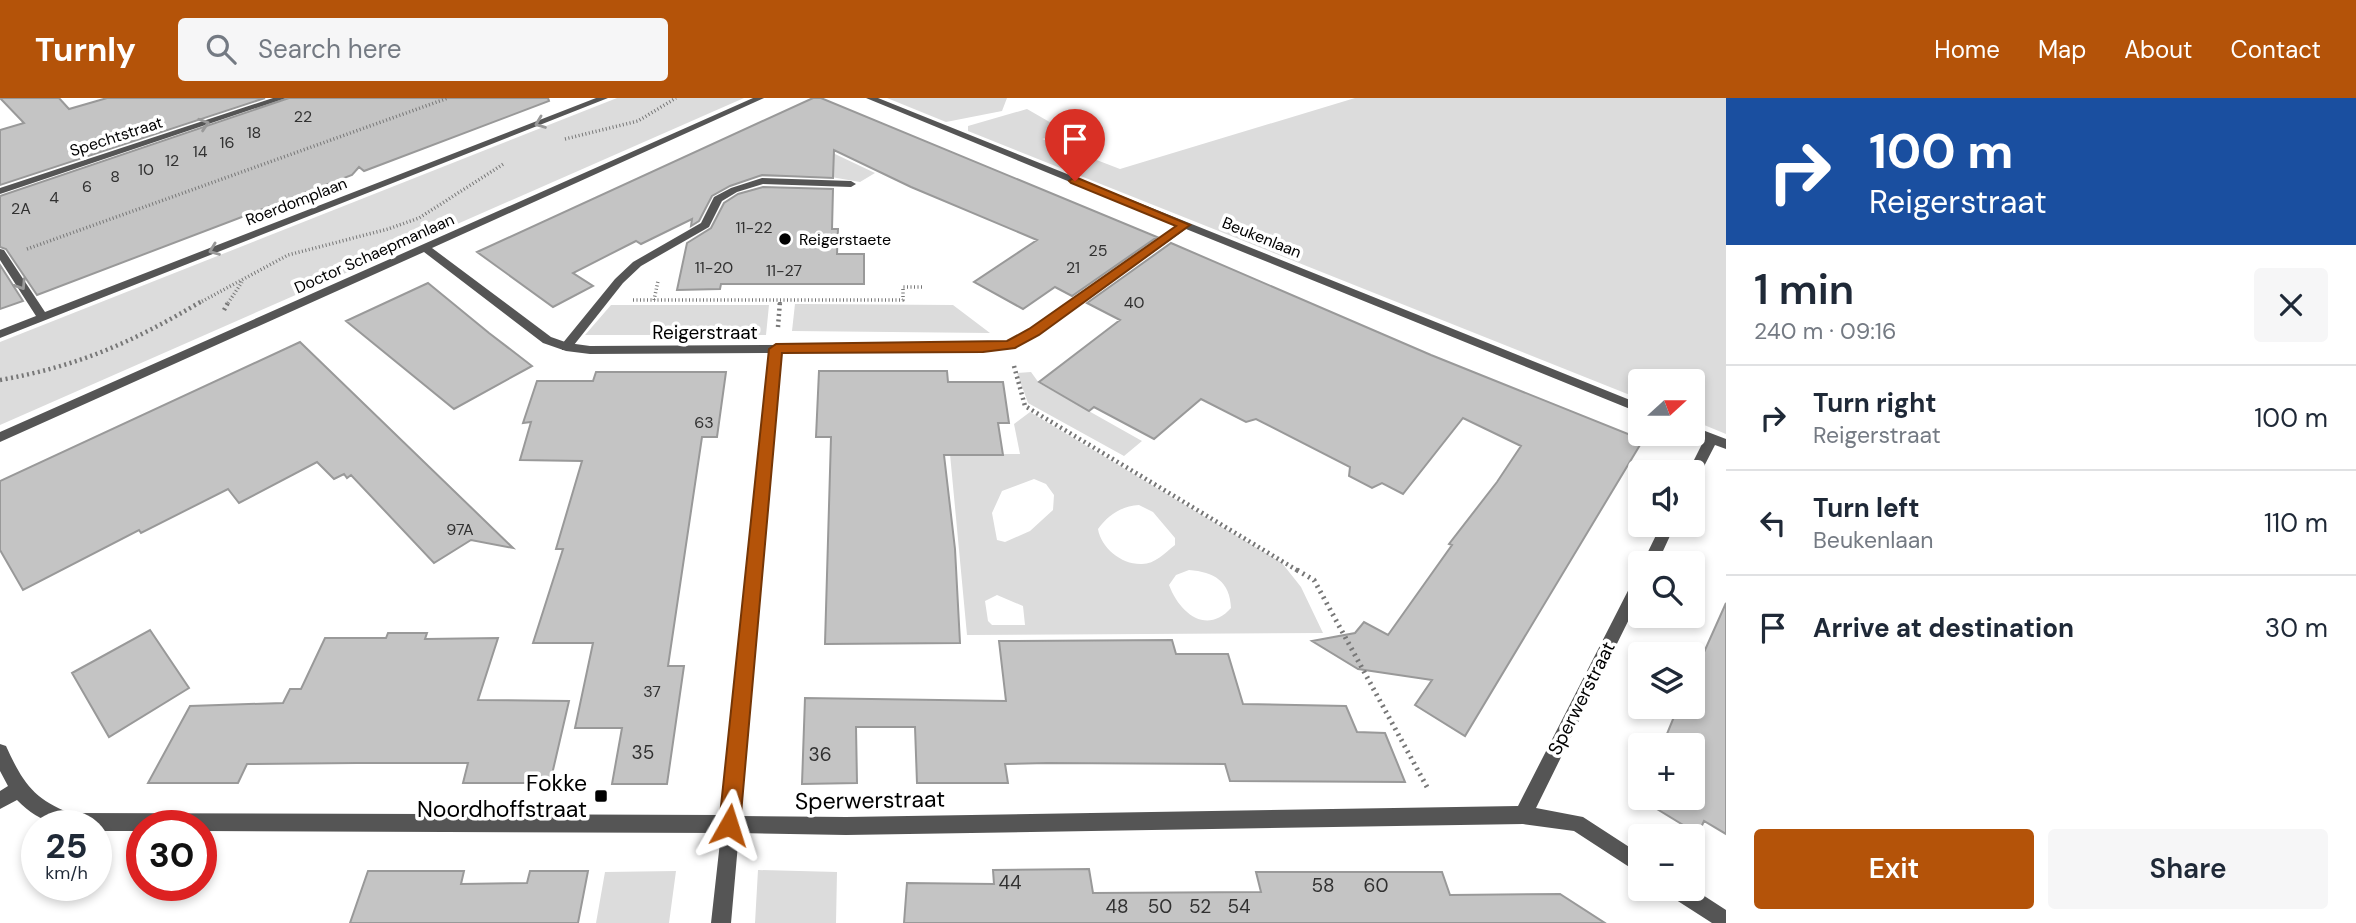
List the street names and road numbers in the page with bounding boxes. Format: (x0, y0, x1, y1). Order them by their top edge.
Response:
street label: Spechtstraat (67, 112, 165, 161)
street label: Roerdomplaan (242, 172, 350, 230)
street label: Doctor Schaepmanlaan (291, 209, 457, 298)
street label: Beukenlaan (1219, 212, 1305, 263)
street label: Reigerstraat (652, 320, 758, 345)
street label: Sperwerstraat (1542, 637, 1621, 759)
street label: Sperwerstraat (795, 784, 945, 816)

